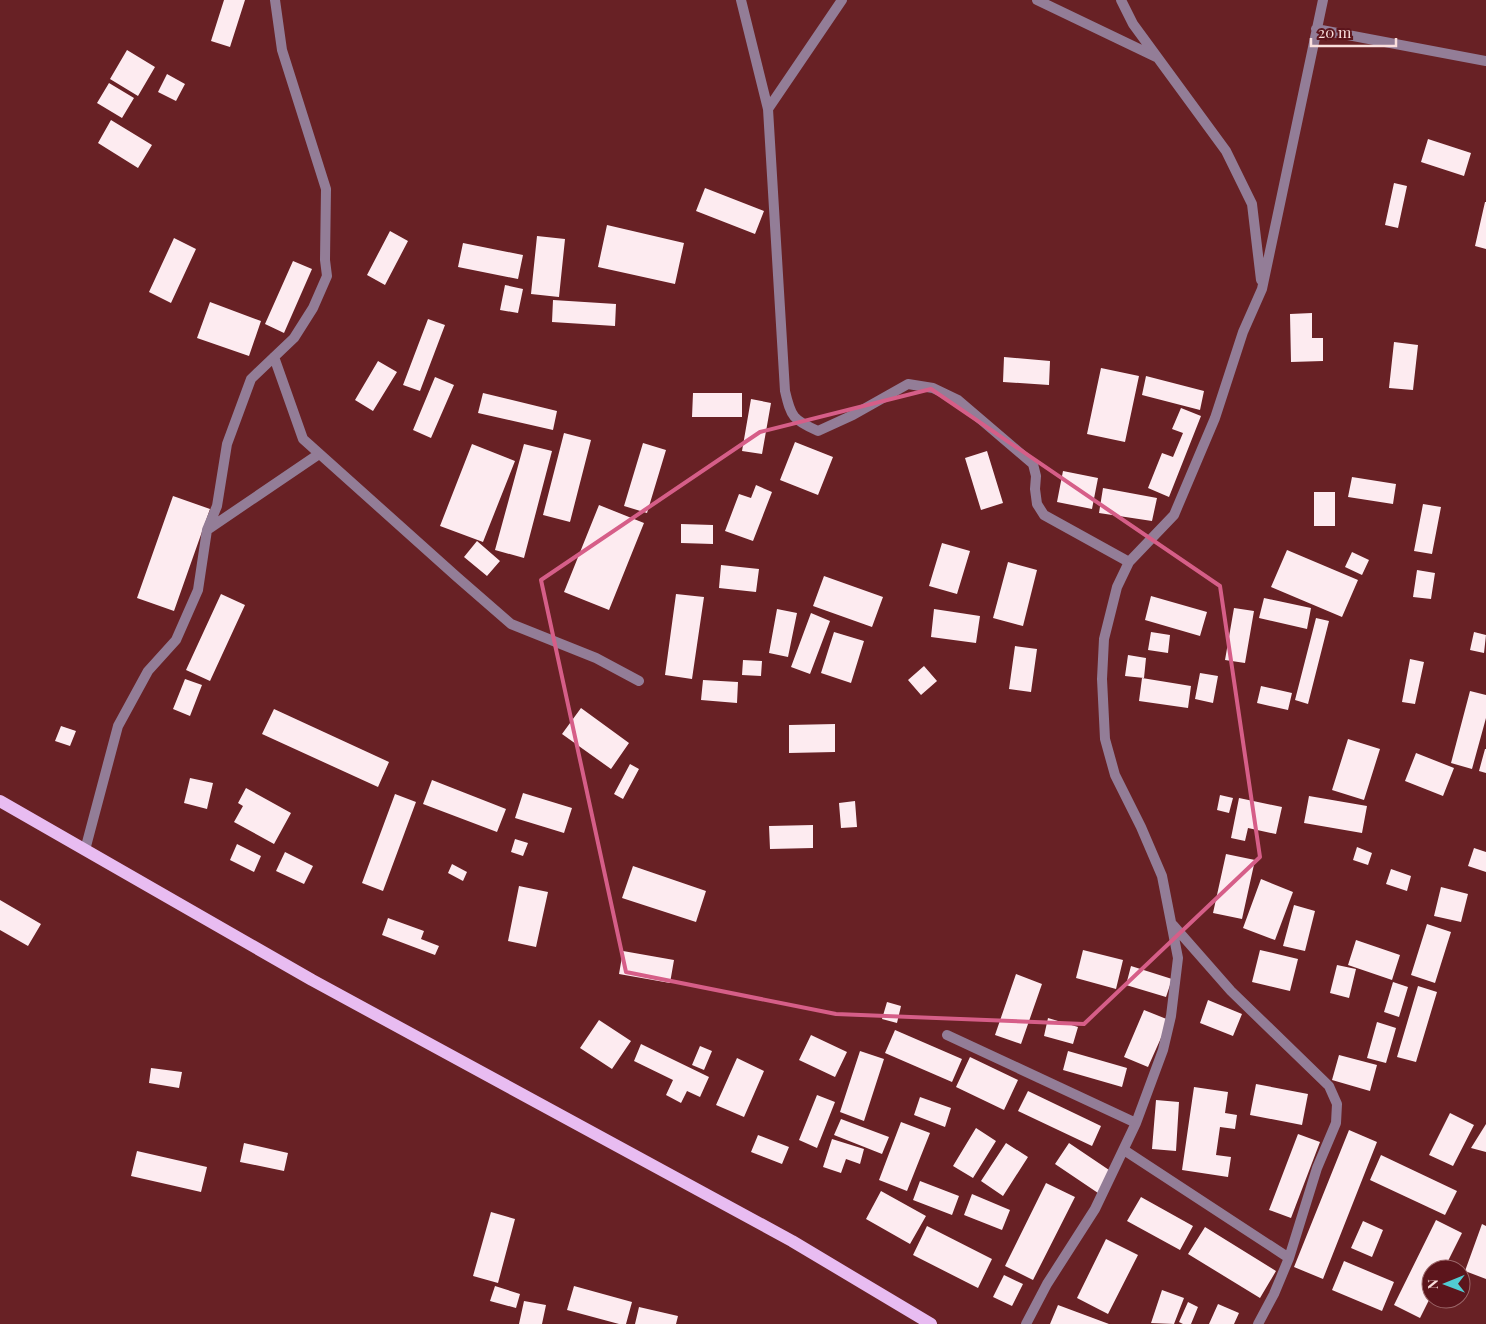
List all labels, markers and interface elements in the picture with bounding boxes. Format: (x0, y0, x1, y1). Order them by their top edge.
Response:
scale bar (1311, 15, 1396, 47)
text: 20 m (1318, 22, 1352, 42)
north arrow (1421, 1259, 1471, 1309)
text: N (1423, 1279, 1442, 1289)

